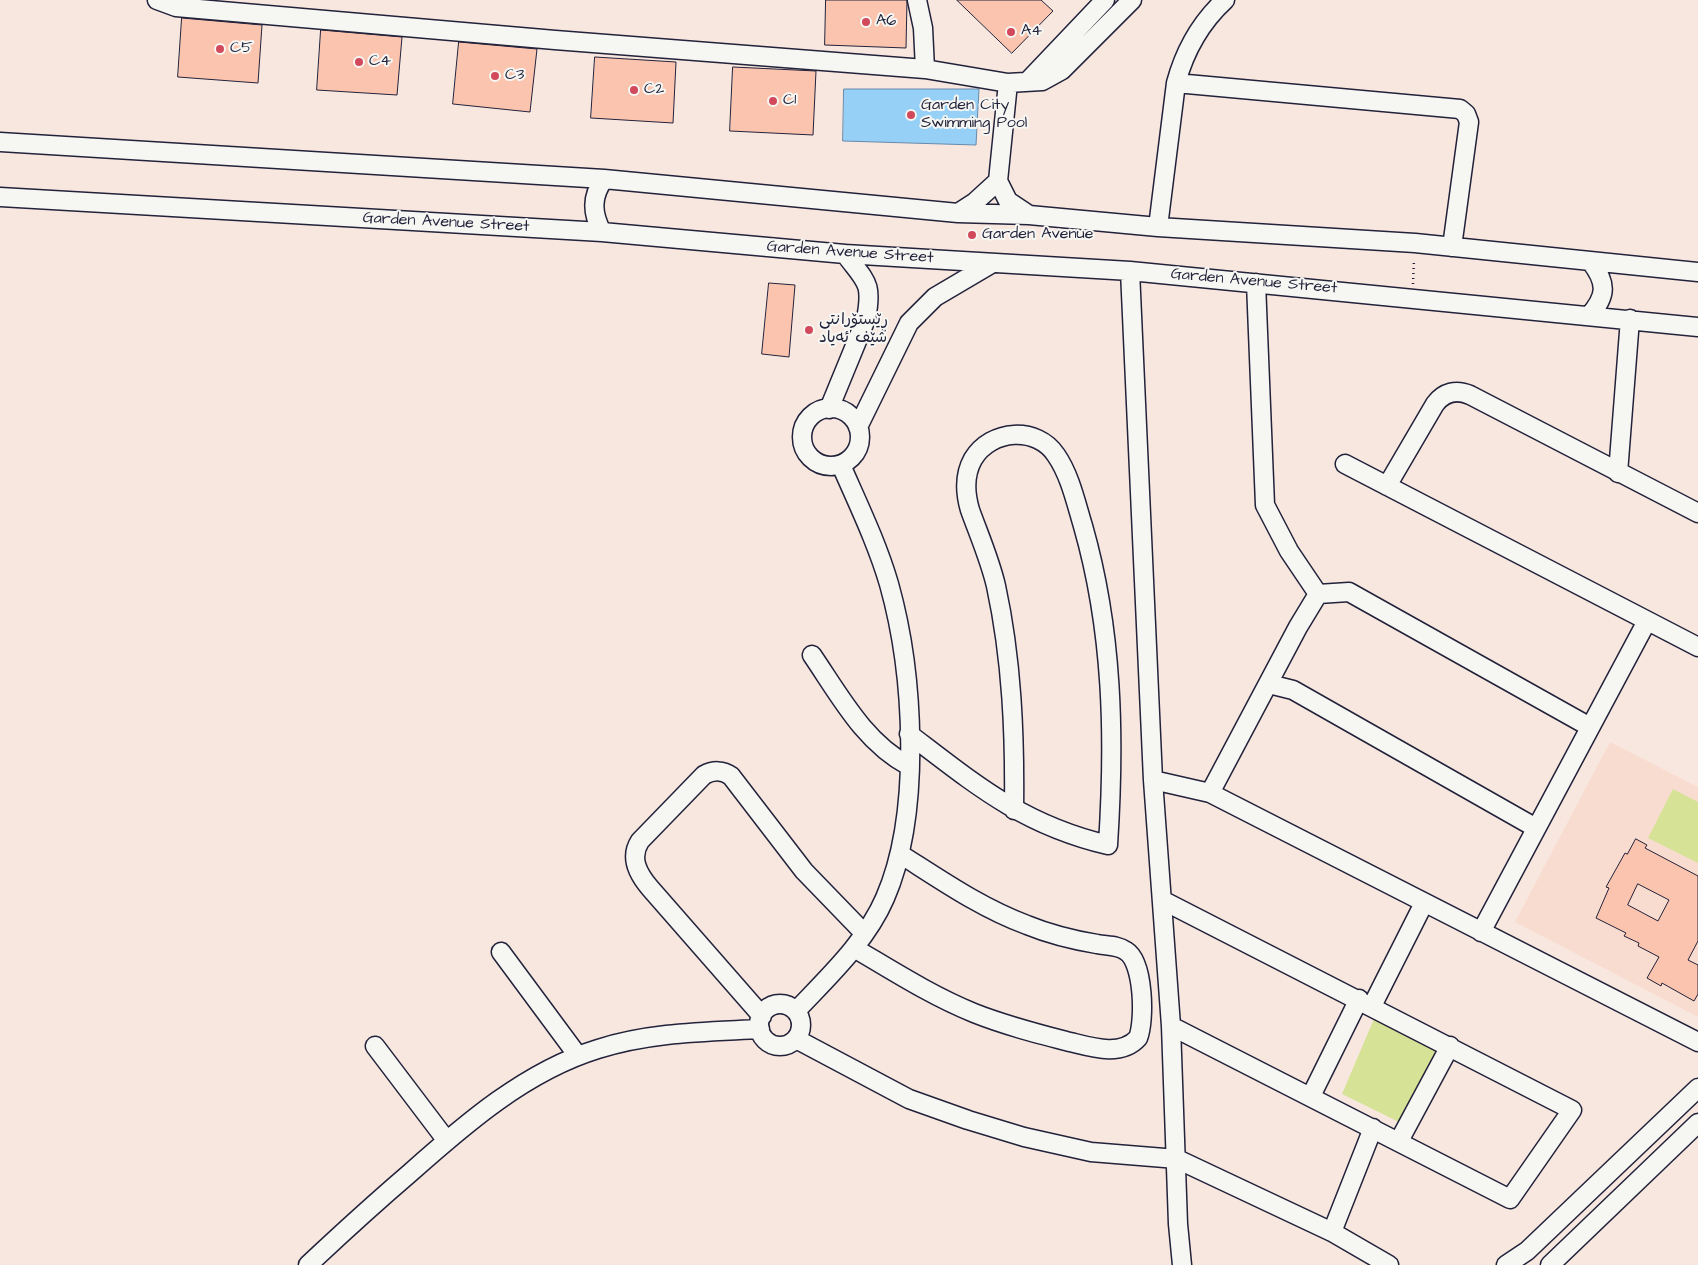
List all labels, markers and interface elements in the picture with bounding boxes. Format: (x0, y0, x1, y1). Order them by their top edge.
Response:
place label: A6 (876, 12, 896, 32)
marker: A6 (860, 16, 872, 28)
place label: A4 (1021, 22, 1042, 42)
marker: A4 (1005, 26, 1017, 38)
place label: C5 (230, 39, 253, 59)
marker: C5 (214, 43, 226, 55)
place label: C4 (369, 52, 391, 72)
marker: C4 (353, 56, 365, 68)
place label: C3 (505, 66, 524, 86)
marker: C3 (489, 70, 501, 82)
place label: C2 (644, 80, 664, 100)
marker: C2 (628, 84, 640, 96)
place label: C1 (783, 91, 796, 111)
marker: C1 (767, 95, 779, 107)
place label: Garden City Swimming Pool (921, 96, 1027, 134)
marker: Garden City Swimming Pool (905, 109, 917, 121)
street label: Garden Avenue Street (362, 209, 530, 237)
place label: Garden Avenue (982, 225, 1093, 245)
marker: Garden Avenue (966, 229, 978, 241)
street label: Garden Avenue Street (766, 238, 934, 268)
street label: Garden Avenue Street (1170, 265, 1338, 299)
place label: ڕێستۆرانتی شێف ئەیاد (819, 311, 888, 349)
marker: ڕێستۆرانتی شێف ئەیاد (803, 324, 815, 336)

